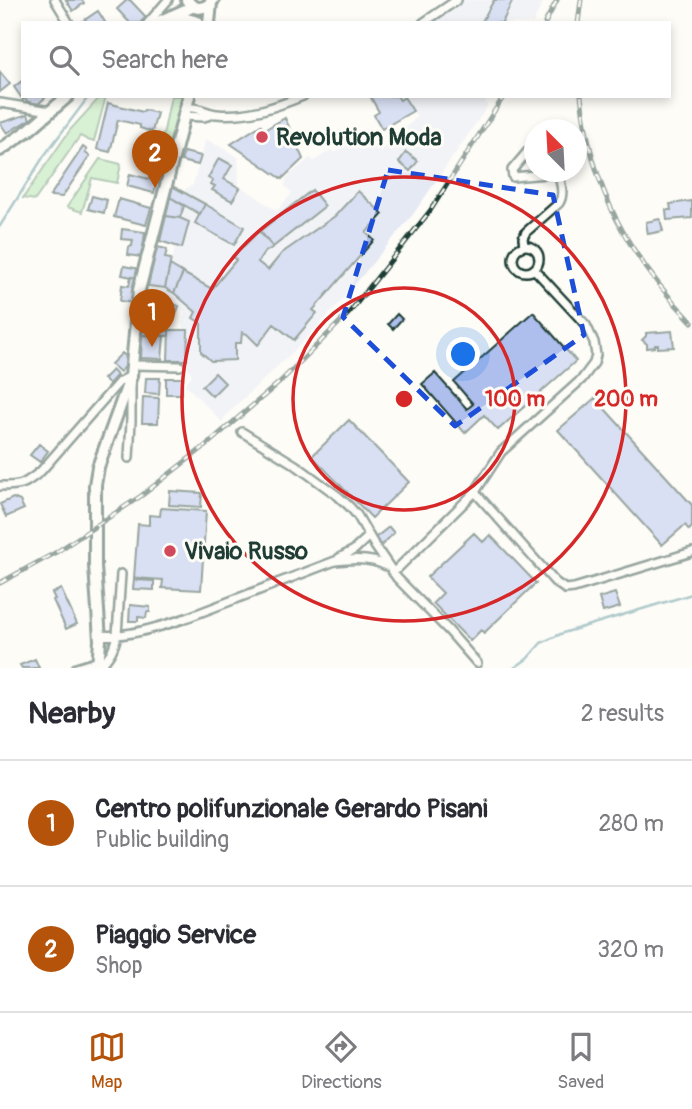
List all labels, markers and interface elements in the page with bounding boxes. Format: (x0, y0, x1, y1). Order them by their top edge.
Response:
search box (21, 21, 671, 98)
icon: search (45, 41, 83, 79)
text: Search here (101, 44, 228, 76)
north arrow (524, 119, 587, 182)
place label: Revolution Moda (276, 123, 442, 152)
marker: Revolution Moda (254, 129, 270, 145)
pin: 2 (132, 130, 178, 188)
pin: 1 (129, 289, 175, 347)
your location (446, 337, 480, 371)
text: 100 m (485, 386, 545, 413)
text: 200 m (594, 386, 658, 413)
centre of rings (392, 387, 416, 411)
place label: Vivaio Russo (184, 537, 308, 566)
marker: Vivaio Russo (162, 543, 178, 559)
text: Nearby (28, 695, 115, 732)
text: 2 results (581, 699, 664, 728)
text: Centro polifunzionale Gerardo Pisani (95, 793, 488, 825)
text: 1 (47, 809, 56, 838)
text: 280 m (598, 809, 664, 838)
text: Public building (95, 825, 229, 854)
text: Piaggio Service (95, 919, 256, 951)
text: 2 (45, 935, 57, 964)
text: 320 m (597, 935, 664, 964)
text: Shop (95, 951, 143, 980)
tab: Map (88, 1028, 126, 1094)
tab: Directions (301, 1028, 382, 1094)
tab: Saved (557, 1028, 604, 1094)

